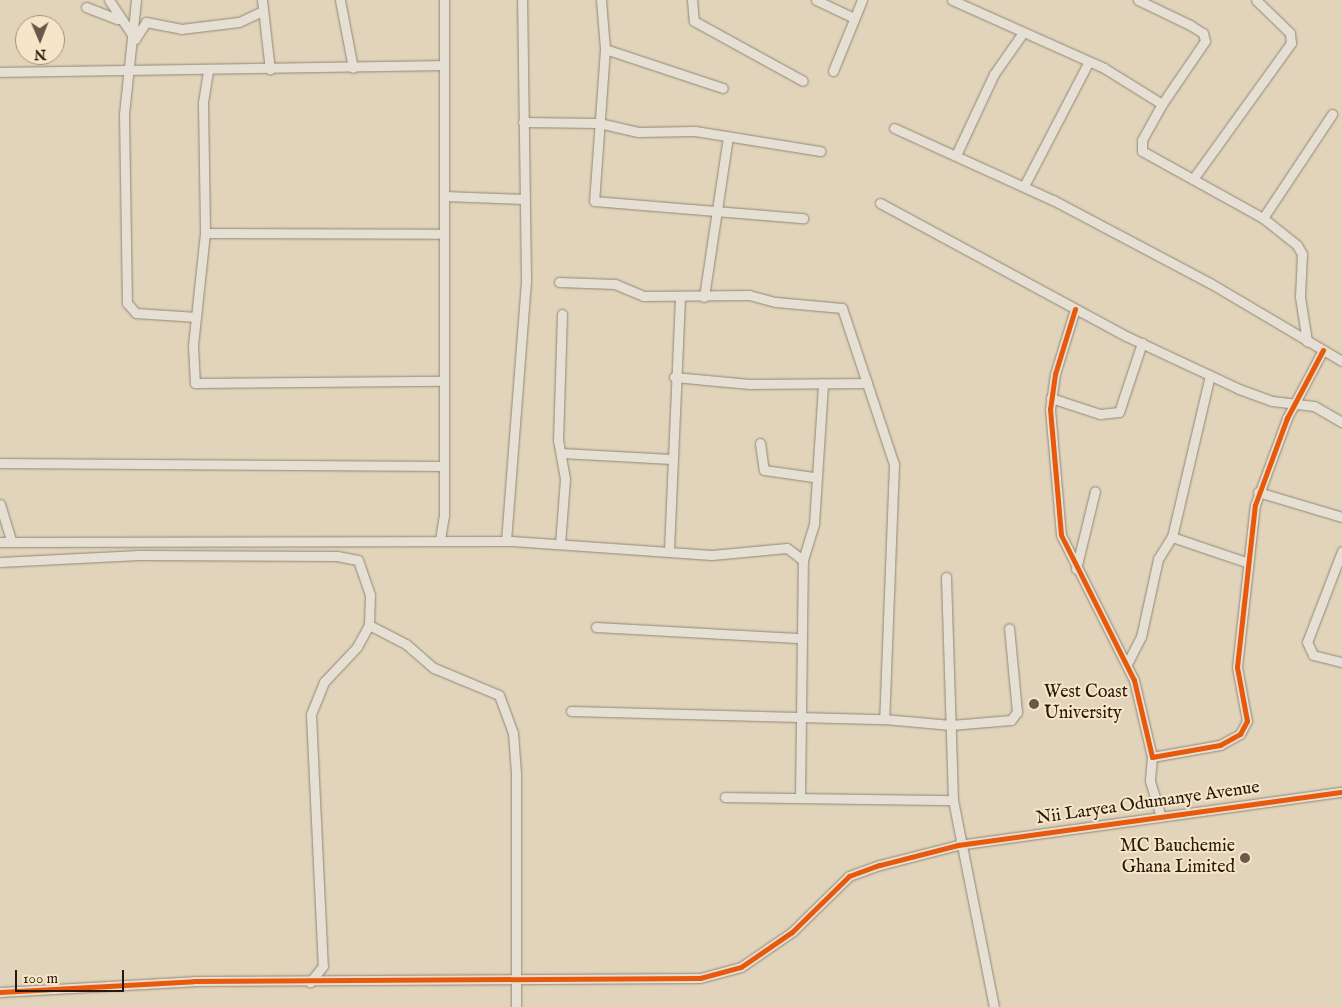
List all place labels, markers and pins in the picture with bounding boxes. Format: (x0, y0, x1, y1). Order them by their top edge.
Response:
place label: West Coast University (1044, 683, 1128, 726)
marker: West Coast University (1028, 698, 1040, 710)
place label: MC Bauchemie Ghana Limited (1120, 837, 1235, 880)
marker: MC Bauchemie Ghana Limited (1239, 852, 1251, 864)

